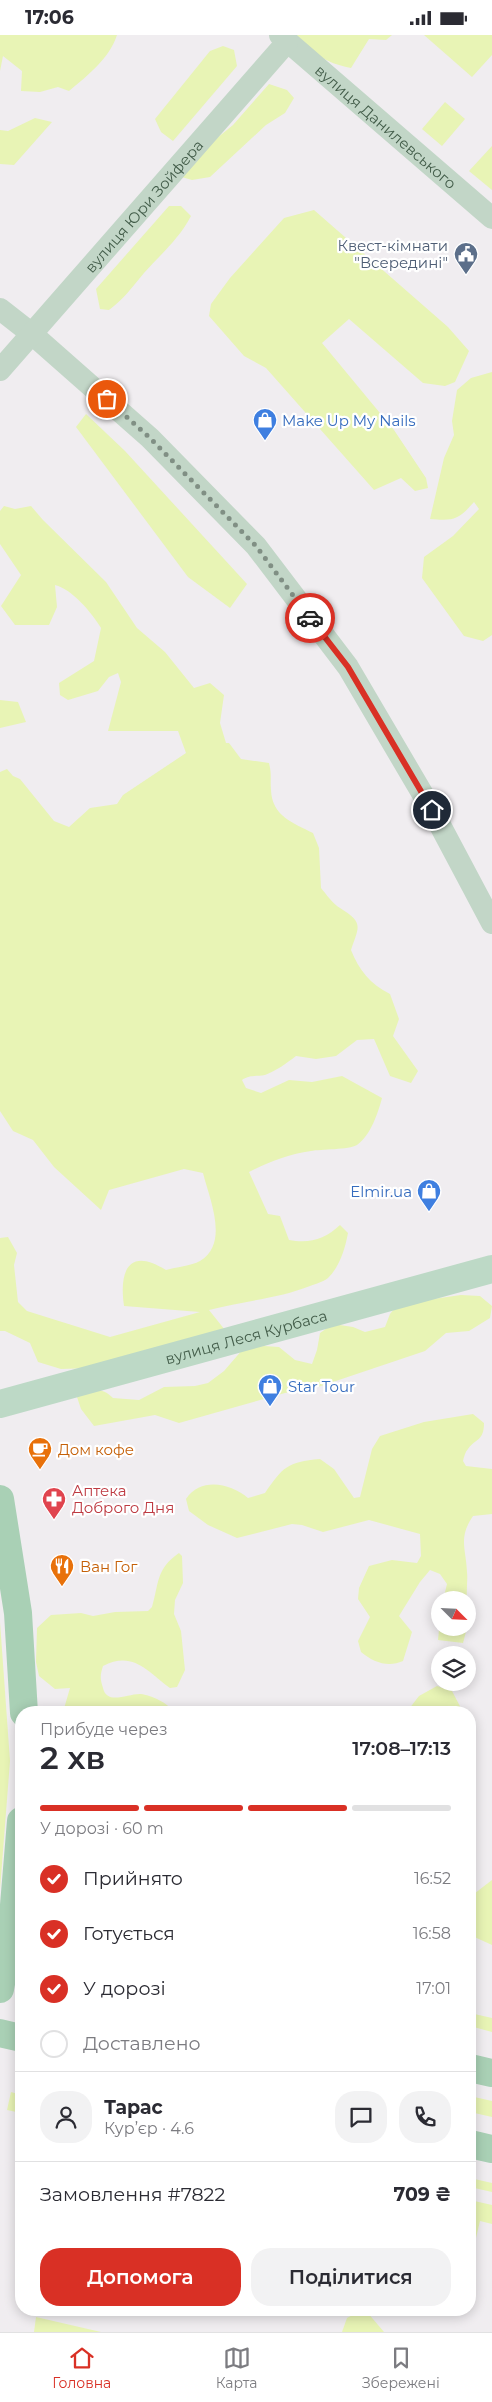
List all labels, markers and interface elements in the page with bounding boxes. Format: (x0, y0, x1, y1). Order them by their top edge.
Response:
text: 17:06 (25, 6, 74, 29)
street label: вулиця Данилевського (311, 60, 461, 193)
street label: вулиця Юри Зойфера (80, 136, 207, 276)
place label: Квест-кімнати "Всередині" (338, 236, 448, 272)
public building icon: Квест-кімнати "Всередині" (453, 241, 479, 275)
pin (86, 378, 128, 420)
icon: bag (93, 385, 121, 413)
shop icon: Make Up My Nails (252, 407, 278, 441)
place label: Make Up My Nails (282, 411, 416, 430)
courier (285, 593, 335, 643)
icon: car (296, 604, 324, 632)
pin (411, 789, 453, 831)
icon: home (418, 796, 446, 824)
shop icon: Elmir.ua (416, 1178, 442, 1212)
place label: Elmir.ua (350, 1182, 412, 1201)
street label: вулиця Леся Курбаса (163, 1305, 329, 1368)
shop icon: Star Tour (257, 1373, 283, 1407)
place label: Star Tour (288, 1377, 355, 1396)
cafe icon: Дом кофе (27, 1436, 53, 1470)
place label: Дом кофе (58, 1440, 134, 1459)
place label: Аптека Доброго Дня (72, 1481, 174, 1517)
pharmacy icon: Аптека Доброго Дня (41, 1486, 67, 1520)
restaurant icon: Ван Гог (49, 1553, 75, 1587)
place label: Ван Гог (80, 1557, 138, 1576)
north arrow (431, 1591, 476, 1636)
map controls (431, 1591, 476, 1691)
button: layers (431, 1646, 476, 1691)
text: Прибуде через (40, 1720, 167, 1739)
text: 17:08–17:13 (352, 1737, 451, 1760)
text: 2 хв (40, 1738, 105, 1777)
text: У дорозі · 60 m (40, 1819, 164, 1838)
icon: check (40, 1865, 68, 1893)
text: Прийнято (83, 1867, 183, 1890)
text: 16:52 (414, 1869, 451, 1888)
icon: check (40, 1920, 68, 1948)
text: Готується (83, 1922, 175, 1945)
text: 16:58 (413, 1924, 451, 1943)
icon: check (40, 1975, 68, 2003)
text: У дорозі (83, 1977, 166, 2000)
text: 17:01 (416, 1979, 451, 1998)
text: Доставлено (83, 2032, 201, 2055)
button: person (40, 2091, 92, 2143)
button: chat (335, 2091, 387, 2143)
button: phone (399, 2091, 451, 2143)
text: Тарас (104, 2096, 163, 2119)
text: Кур’єр · 4.6 (104, 2119, 194, 2138)
text: Замовлення #7822 (40, 2183, 225, 2206)
text: 709 ₴ (394, 2183, 451, 2206)
button: Допомога (40, 2248, 241, 2306)
button: Поділитися (251, 2248, 451, 2306)
tab: Головна (52, 2344, 111, 2392)
tab: Карта (216, 2344, 258, 2392)
tab: Збережені (362, 2344, 440, 2392)

